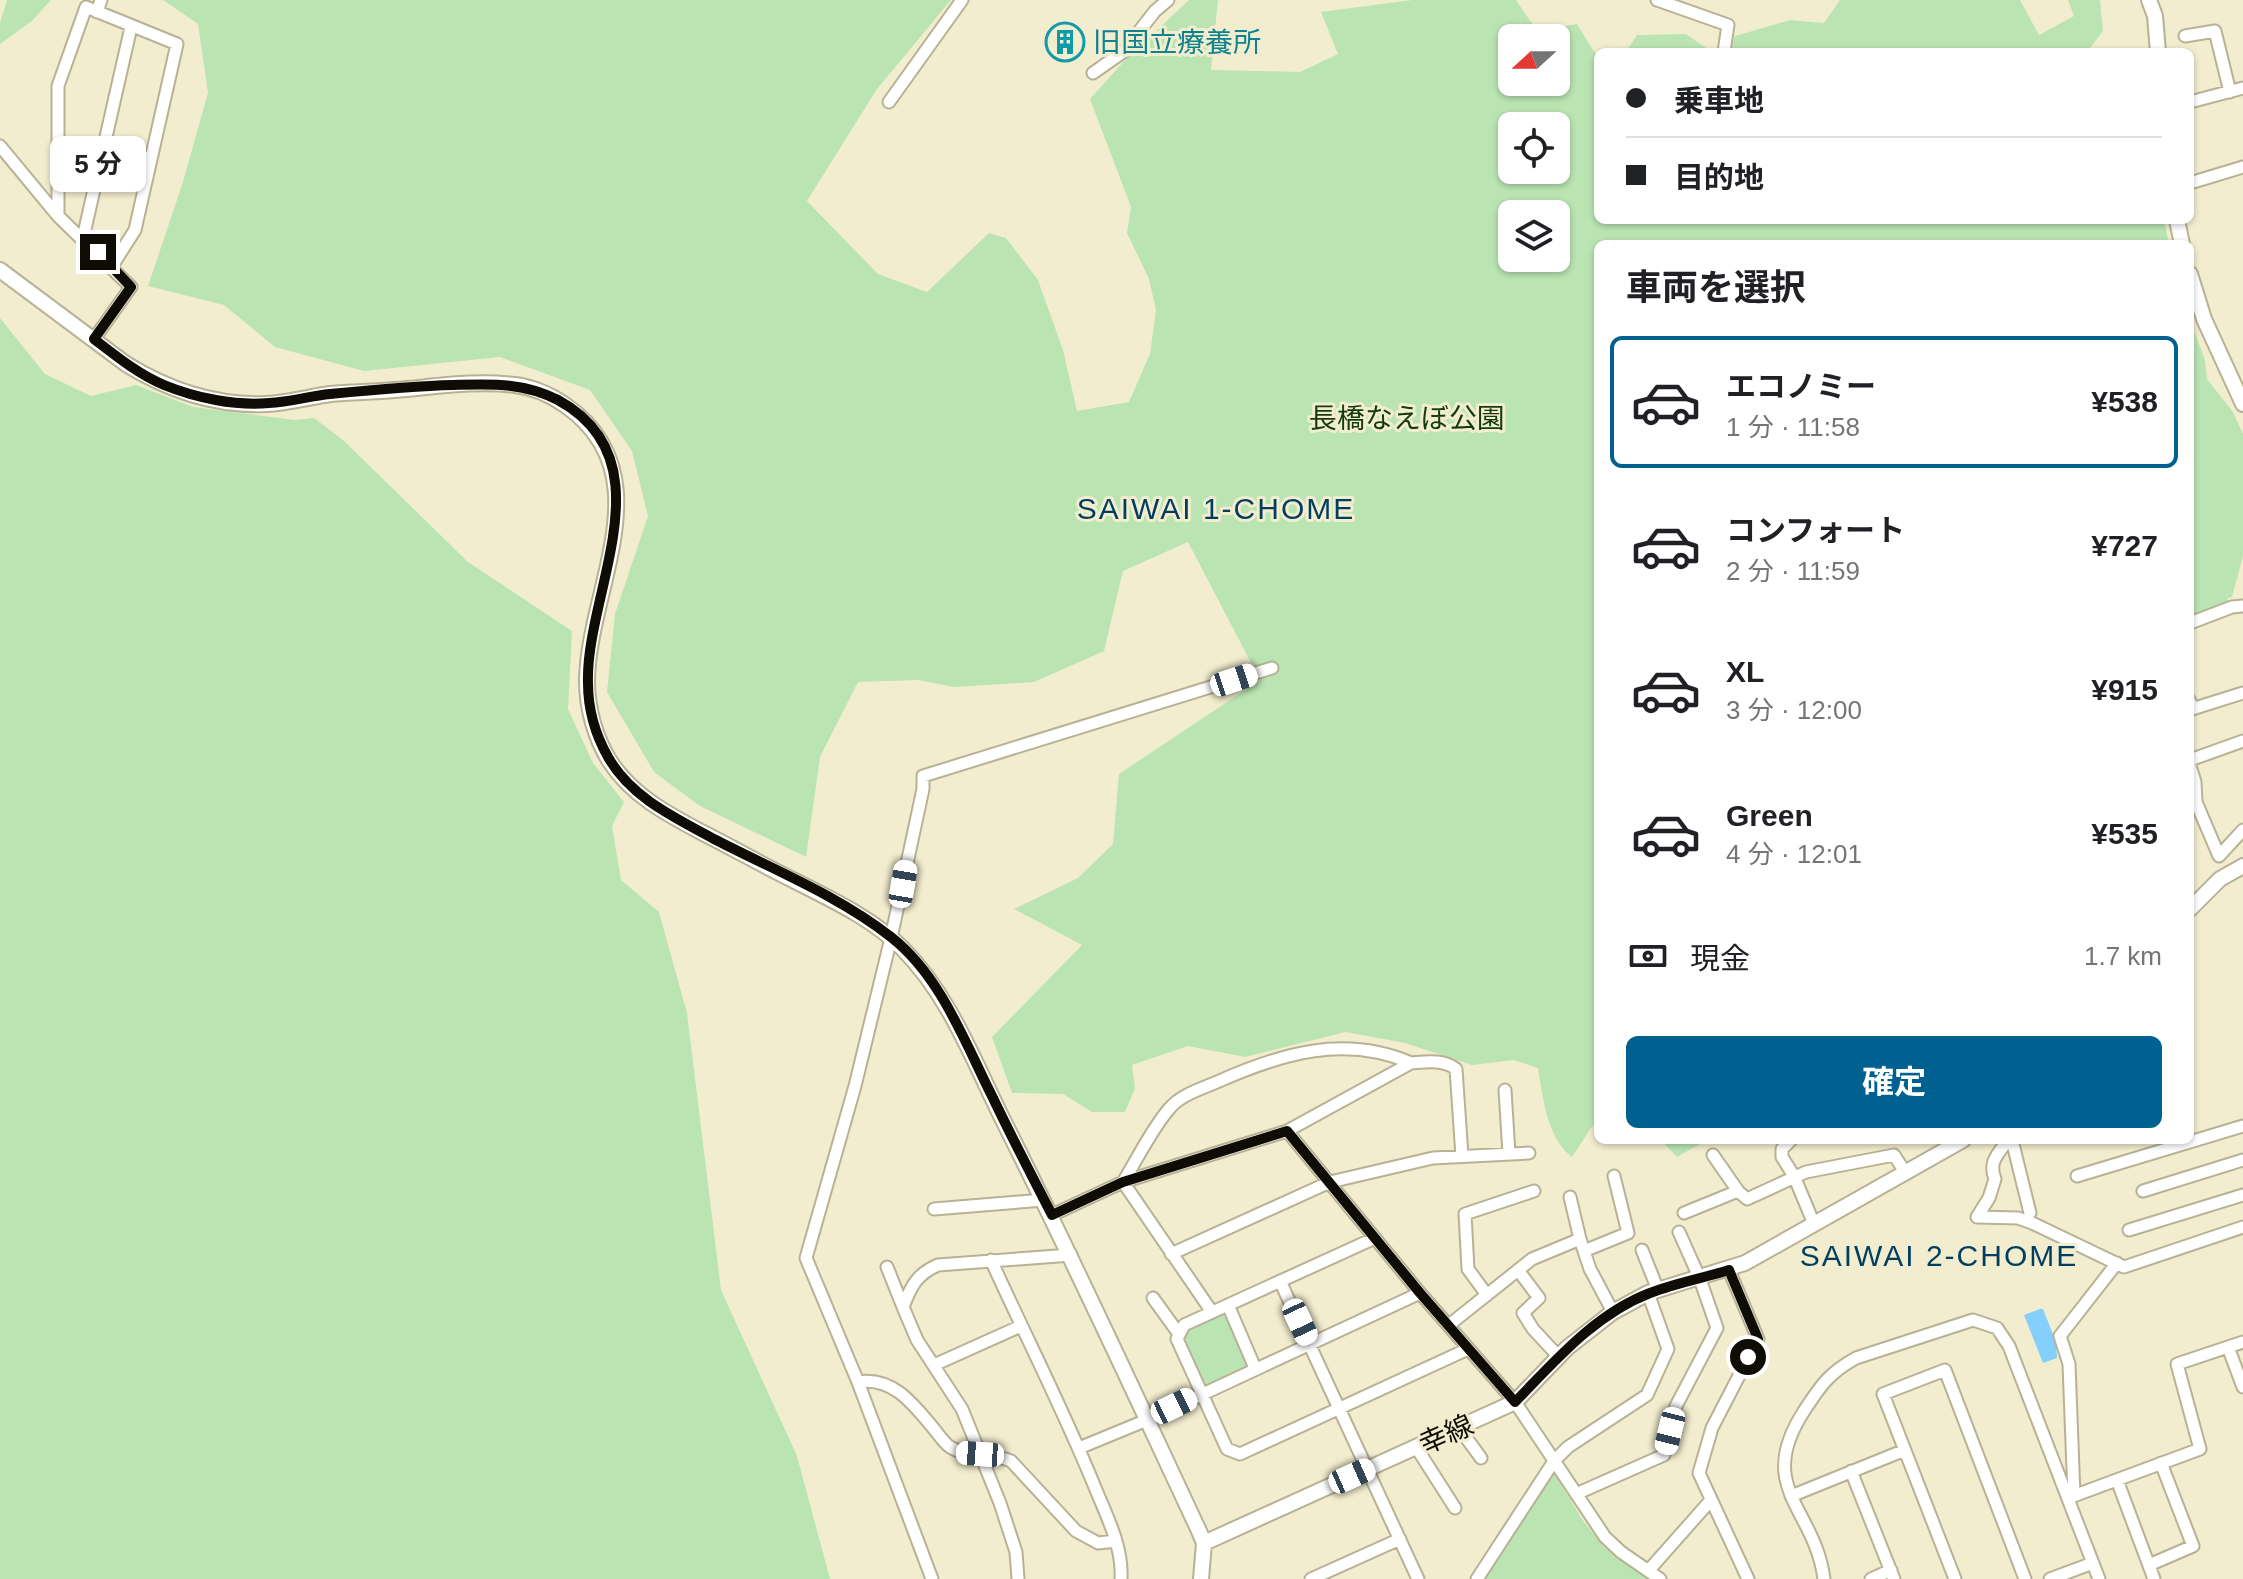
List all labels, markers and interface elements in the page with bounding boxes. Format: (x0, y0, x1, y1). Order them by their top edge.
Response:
building icon: 旧国立療養所 (1044, 21, 1086, 63)
north arrow (1498, 24, 1570, 96)
map controls (1498, 24, 1570, 272)
place label: 旧国立療養所 (1093, 27, 1261, 58)
text: 乗車地 (1674, 84, 1764, 117)
button: locate (1498, 112, 1570, 184)
callout: 5 分 (50, 136, 146, 192)
text: 5 分 (74, 149, 122, 179)
text: 目的地 (1674, 161, 1764, 194)
button: layers (1498, 200, 1570, 272)
route end (80, 234, 116, 270)
text: 車両を選択 (1626, 267, 1806, 308)
icon: car (1630, 366, 1702, 438)
text: エコノミー (1726, 370, 1876, 403)
text: ¥538 (2091, 385, 2158, 418)
park label: 長橋なえぼ公園 (1309, 403, 1505, 434)
text: 1 分 · 11:58 (1726, 412, 1860, 442)
district label: SAIWAI 1-CHOME (1077, 492, 1355, 525)
icon: car (1630, 510, 1702, 582)
text: コンフォート (1726, 514, 1905, 547)
text: ¥727 (2091, 529, 2158, 562)
text: 2 分 · 11:59 (1726, 556, 1860, 586)
icon: car (1630, 654, 1702, 726)
text: XL (1726, 655, 1764, 688)
car (1207, 661, 1261, 699)
text: ¥915 (2091, 673, 2158, 706)
text: 3 分 · 12:00 (1726, 695, 1862, 725)
icon: car (1630, 798, 1702, 870)
text: Green (1726, 799, 1813, 832)
text: ¥535 (2091, 817, 2158, 850)
text: 4 分 · 12:01 (1726, 839, 1862, 869)
car (887, 858, 919, 910)
icon: cash (1626, 934, 1670, 978)
text: 1.7 km (2084, 941, 2162, 971)
text: 現金 (1690, 942, 1750, 975)
button: 確定 (1626, 1036, 2162, 1128)
district label: SAIWAI 2-CHOME (1800, 1239, 2078, 1272)
car (1279, 1295, 1321, 1349)
route start (1730, 1339, 1766, 1375)
car (1147, 1385, 1201, 1427)
car (1653, 1405, 1687, 1457)
street label: 幸線 (1414, 1409, 1478, 1460)
car (955, 1440, 1005, 1468)
car (1325, 1455, 1379, 1497)

